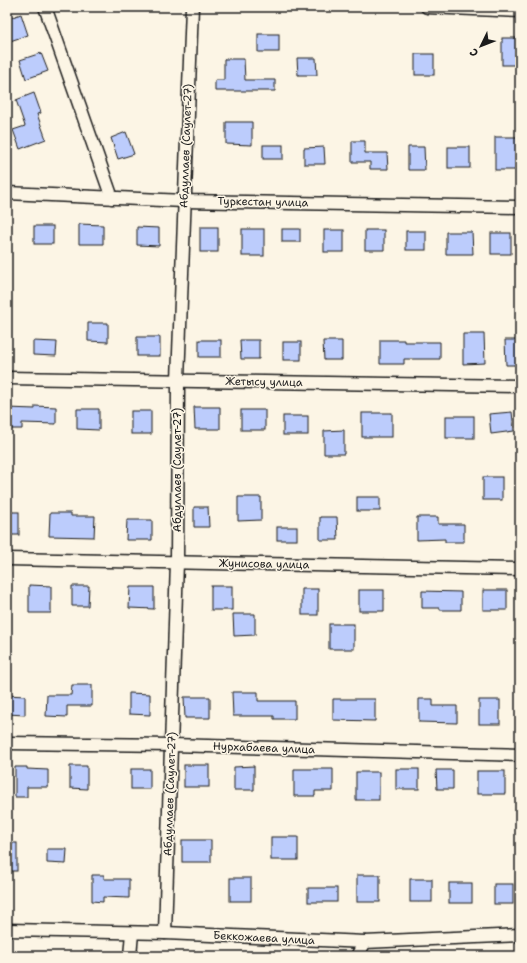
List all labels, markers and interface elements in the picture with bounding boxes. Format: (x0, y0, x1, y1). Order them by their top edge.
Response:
north arrow (461, 26, 501, 66)
text: С (466, 45, 482, 60)
street label: Абдуллаев (Саулет-27) (176, 84, 196, 208)
street label: Туркестан улица (218, 194, 309, 210)
street label: Жетысу улица (225, 374, 303, 390)
street label: Абдуллаев (Саулет-27) (170, 408, 185, 532)
street label: Жунисова улица (219, 556, 310, 572)
street label: Абдуллаев (Саулет-27) (160, 732, 180, 856)
street label: Нурхабаева улица (213, 739, 315, 757)
street label: Беккожаева улица (213, 928, 315, 948)

